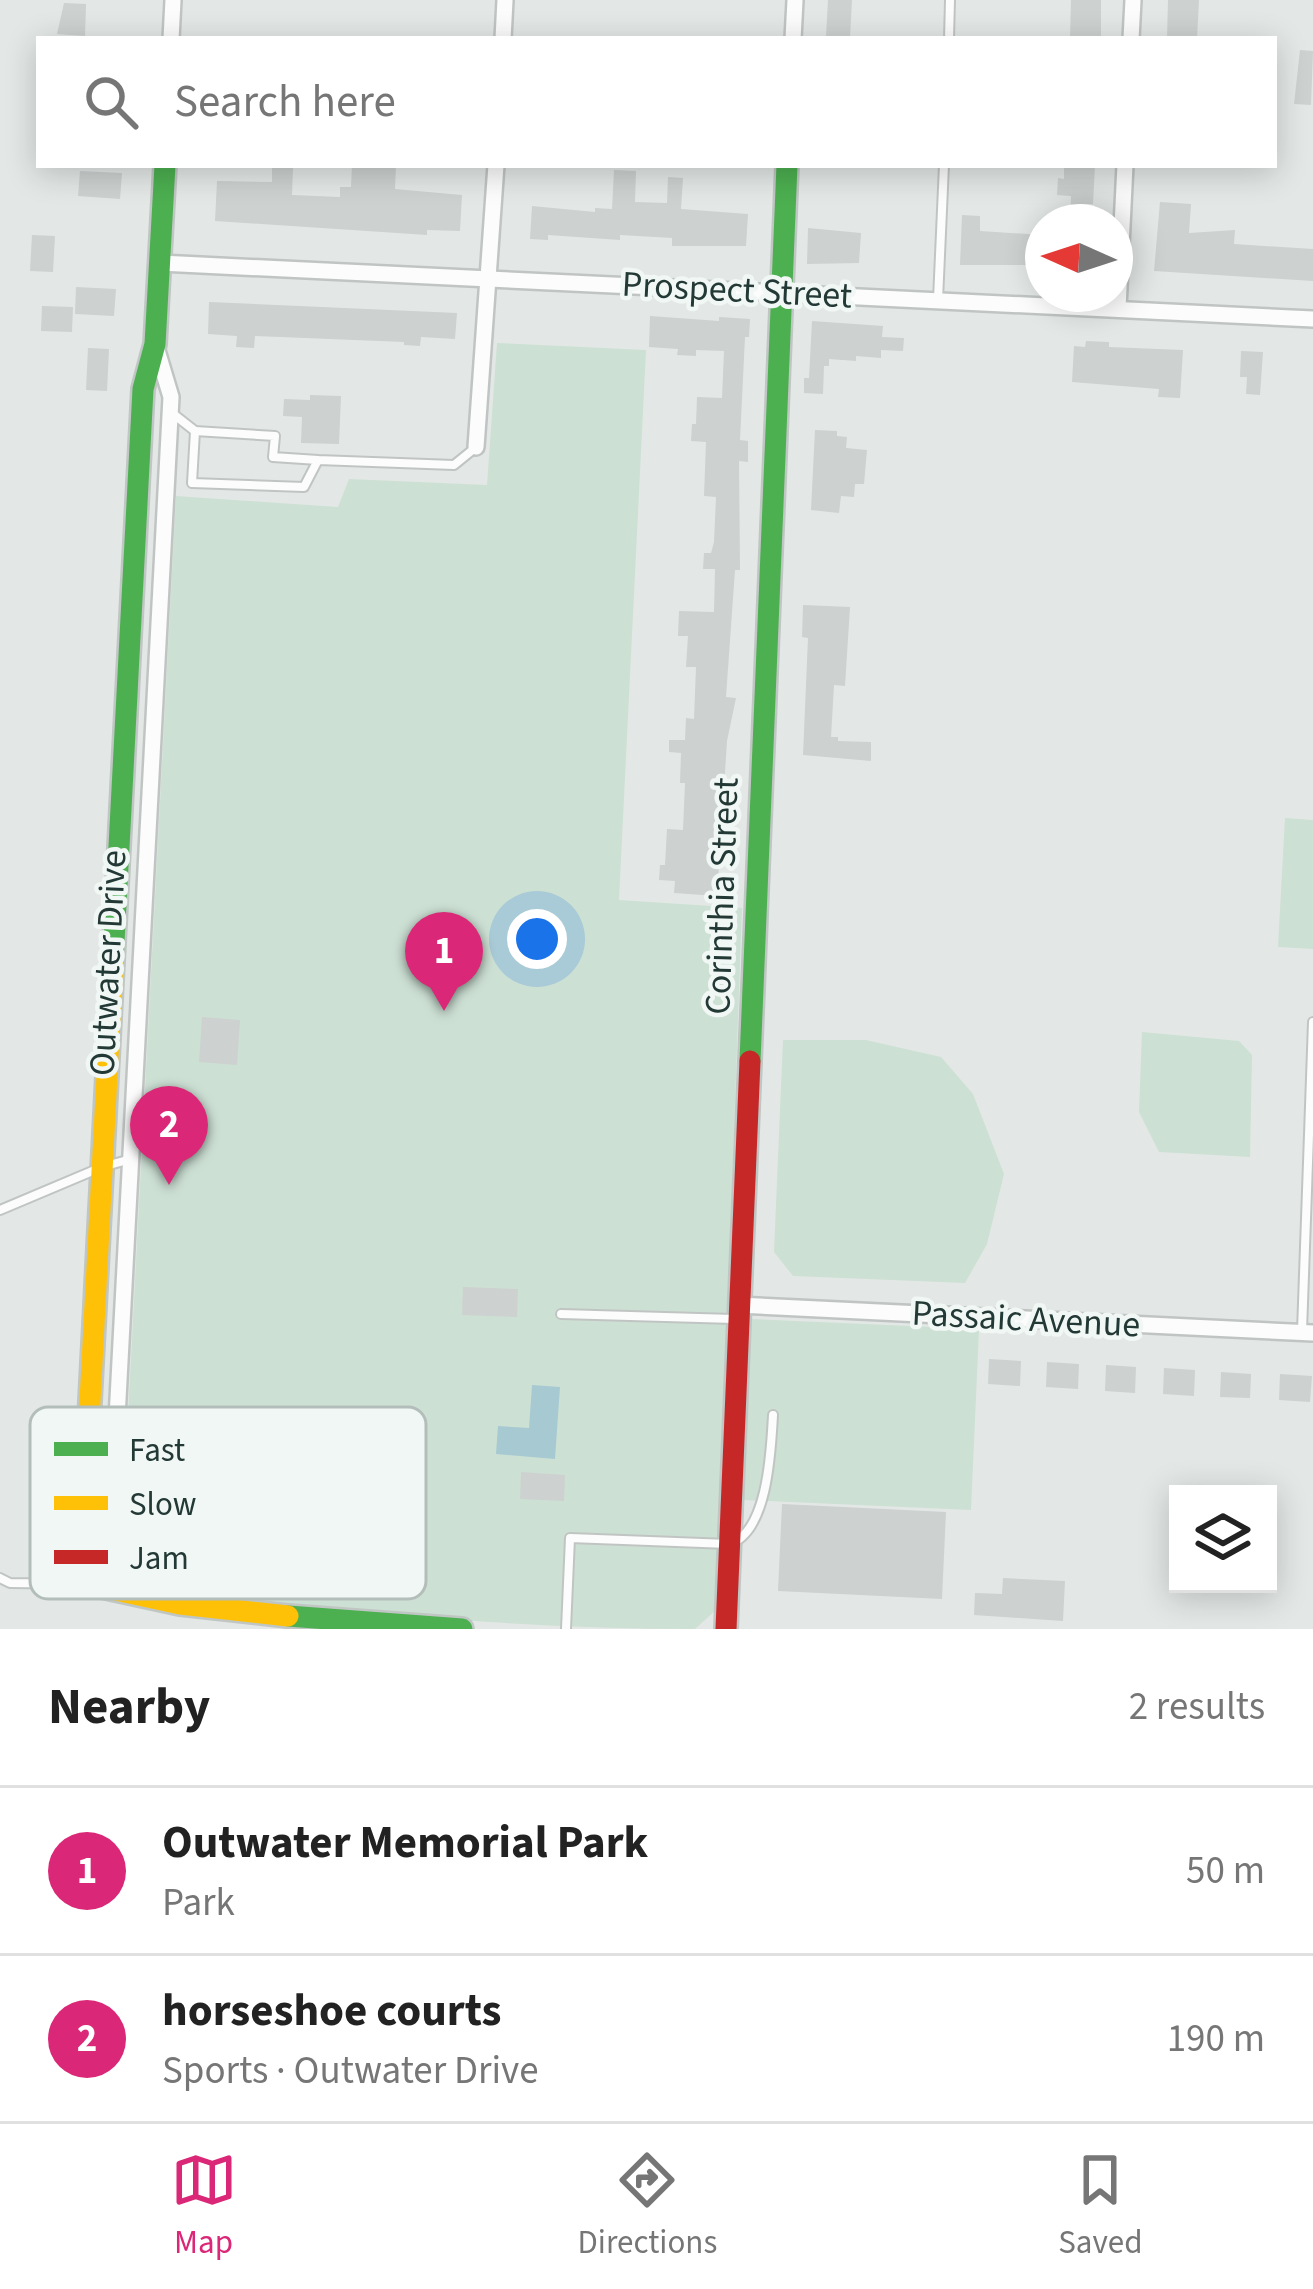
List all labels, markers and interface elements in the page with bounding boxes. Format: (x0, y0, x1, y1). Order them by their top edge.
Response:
search box (36, 36, 1277, 168)
icon: search (78, 69, 144, 135)
text: Search here (174, 70, 396, 134)
north arrow (1025, 204, 1133, 312)
street label: Prospect Street (621, 259, 853, 321)
street label: Corinthia Street (692, 777, 752, 1015)
street label: Outwater Drive (77, 849, 139, 1077)
your location (507, 909, 567, 969)
pin: 1 (405, 912, 483, 1011)
pin: 2 (130, 1086, 208, 1185)
street label: Passaic Avenue (910, 1288, 1142, 1350)
legend (30, 1407, 426, 1599)
text: Fast (129, 1427, 185, 1474)
text: Slow (129, 1481, 197, 1528)
map controls (1169, 1485, 1277, 1593)
button: layers (1169, 1485, 1277, 1593)
text: Jam (129, 1535, 189, 1582)
text: Nearby (48, 1671, 210, 1743)
text: 2 results (1129, 1679, 1265, 1735)
text: Outwater Memorial Park (162, 1811, 648, 1875)
text: 1 (77, 1843, 97, 1899)
text: 50 m (1186, 1843, 1265, 1899)
text: Park (162, 1875, 235, 1931)
text: horseshoe courts (162, 1979, 501, 2043)
text: 2 (77, 2011, 97, 2067)
text: 190 m (1167, 2011, 1265, 2067)
text: Sports · Outwater Drive (162, 2043, 539, 2099)
tab: Map (171, 2147, 237, 2266)
tab: Directions (578, 2147, 717, 2266)
tab: Saved (1058, 2147, 1142, 2266)

